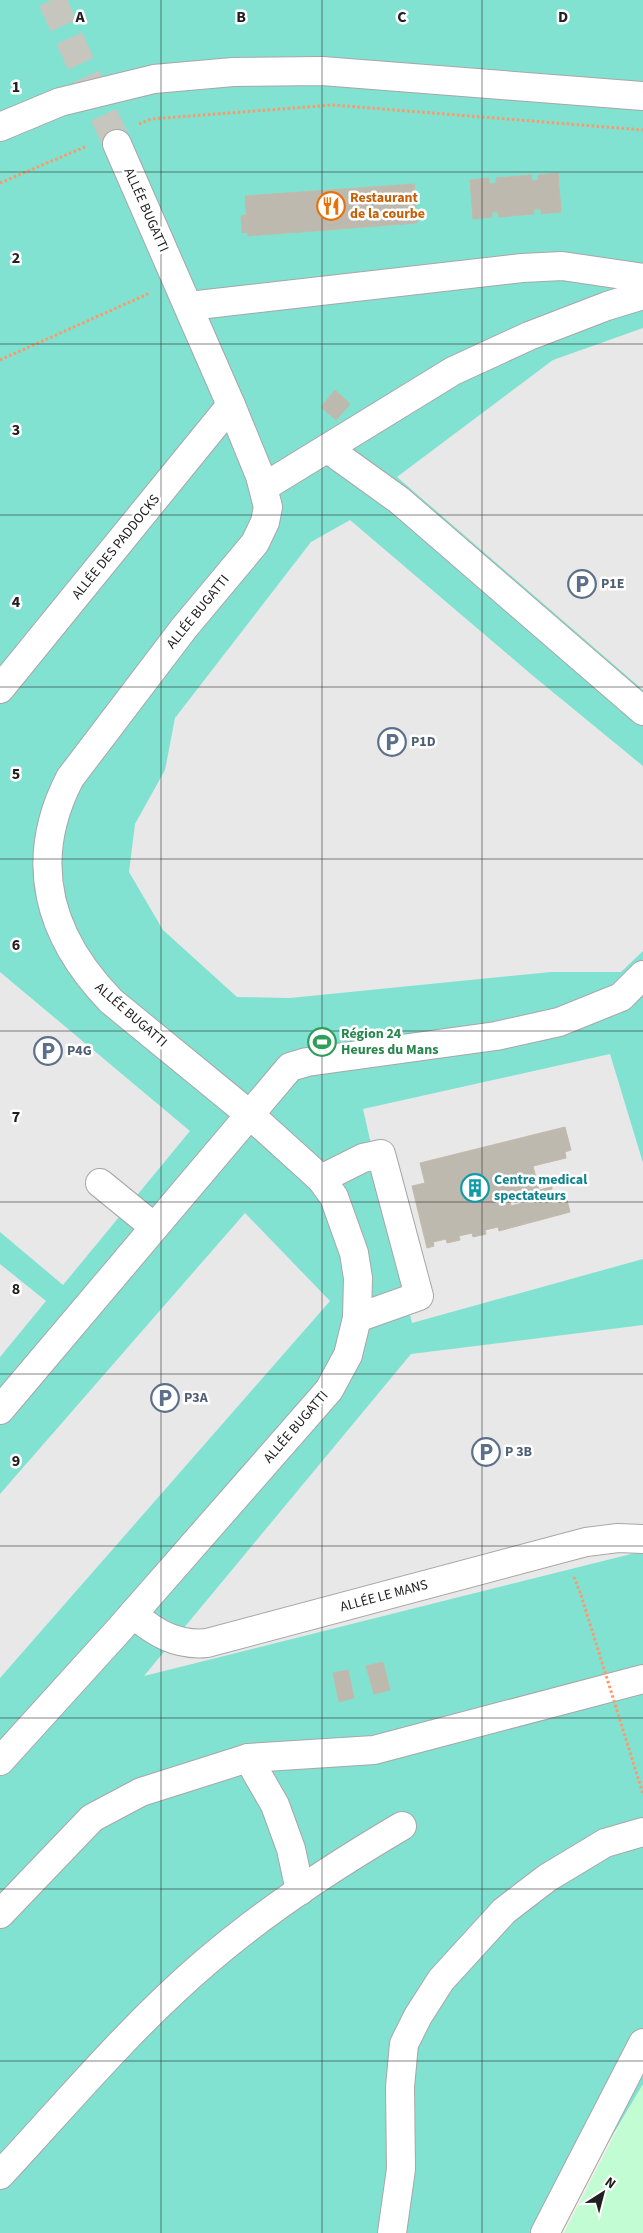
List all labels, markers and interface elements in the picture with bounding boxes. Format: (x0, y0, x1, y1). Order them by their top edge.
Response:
text: A (74, 6, 85, 28)
text: B (236, 6, 246, 28)
text: C (397, 6, 407, 28)
text: D (558, 6, 568, 28)
text: 1 (12, 76, 20, 98)
street label: ALLÉE BUGATTI (119, 165, 173, 255)
place label: Restaurant de la courbe (350, 188, 425, 224)
restaurant icon: Restaurant de la courbe (316, 191, 346, 221)
text: 2 (12, 247, 20, 269)
text: 3 (12, 419, 20, 441)
street label: ALLÉE DES PADDOCKS (67, 490, 165, 604)
parking icon: P1E (567, 569, 597, 599)
street label: ALLÉE BUGATTI (162, 571, 234, 653)
place label: P1E (601, 574, 624, 594)
text: 4 (12, 591, 21, 613)
parking icon: P1D (377, 727, 407, 757)
place label: P1D (411, 732, 436, 752)
text: 5 (12, 763, 20, 785)
text: 6 (12, 934, 20, 956)
street label: ALLÉE BUGATTI (90, 978, 172, 1052)
place label: Région 24 Heures du Mans (341, 1024, 438, 1060)
sports icon: Région 24 Heures du Mans (307, 1027, 337, 1057)
parking icon: P4G (33, 1036, 63, 1066)
place label: P4G (67, 1041, 92, 1061)
text: 7 (12, 1106, 20, 1128)
place label: Centre medical spectateurs (494, 1170, 587, 1206)
building icon: Centre medical spectateurs (460, 1173, 490, 1203)
text: 8 (12, 1278, 20, 1300)
parking icon: P3A (150, 1383, 180, 1413)
street label: ALLÉE BUGATTI (259, 1386, 333, 1468)
place label: P3A (184, 1388, 209, 1408)
parking icon: P 3B (471, 1437, 501, 1467)
place label: P 3B (505, 1442, 533, 1462)
text: 9 (12, 1450, 20, 1472)
street label: ALLÉE LE MANS (338, 1575, 430, 1617)
north arrow (578, 2168, 628, 2218)
text: N (600, 2172, 620, 2194)

